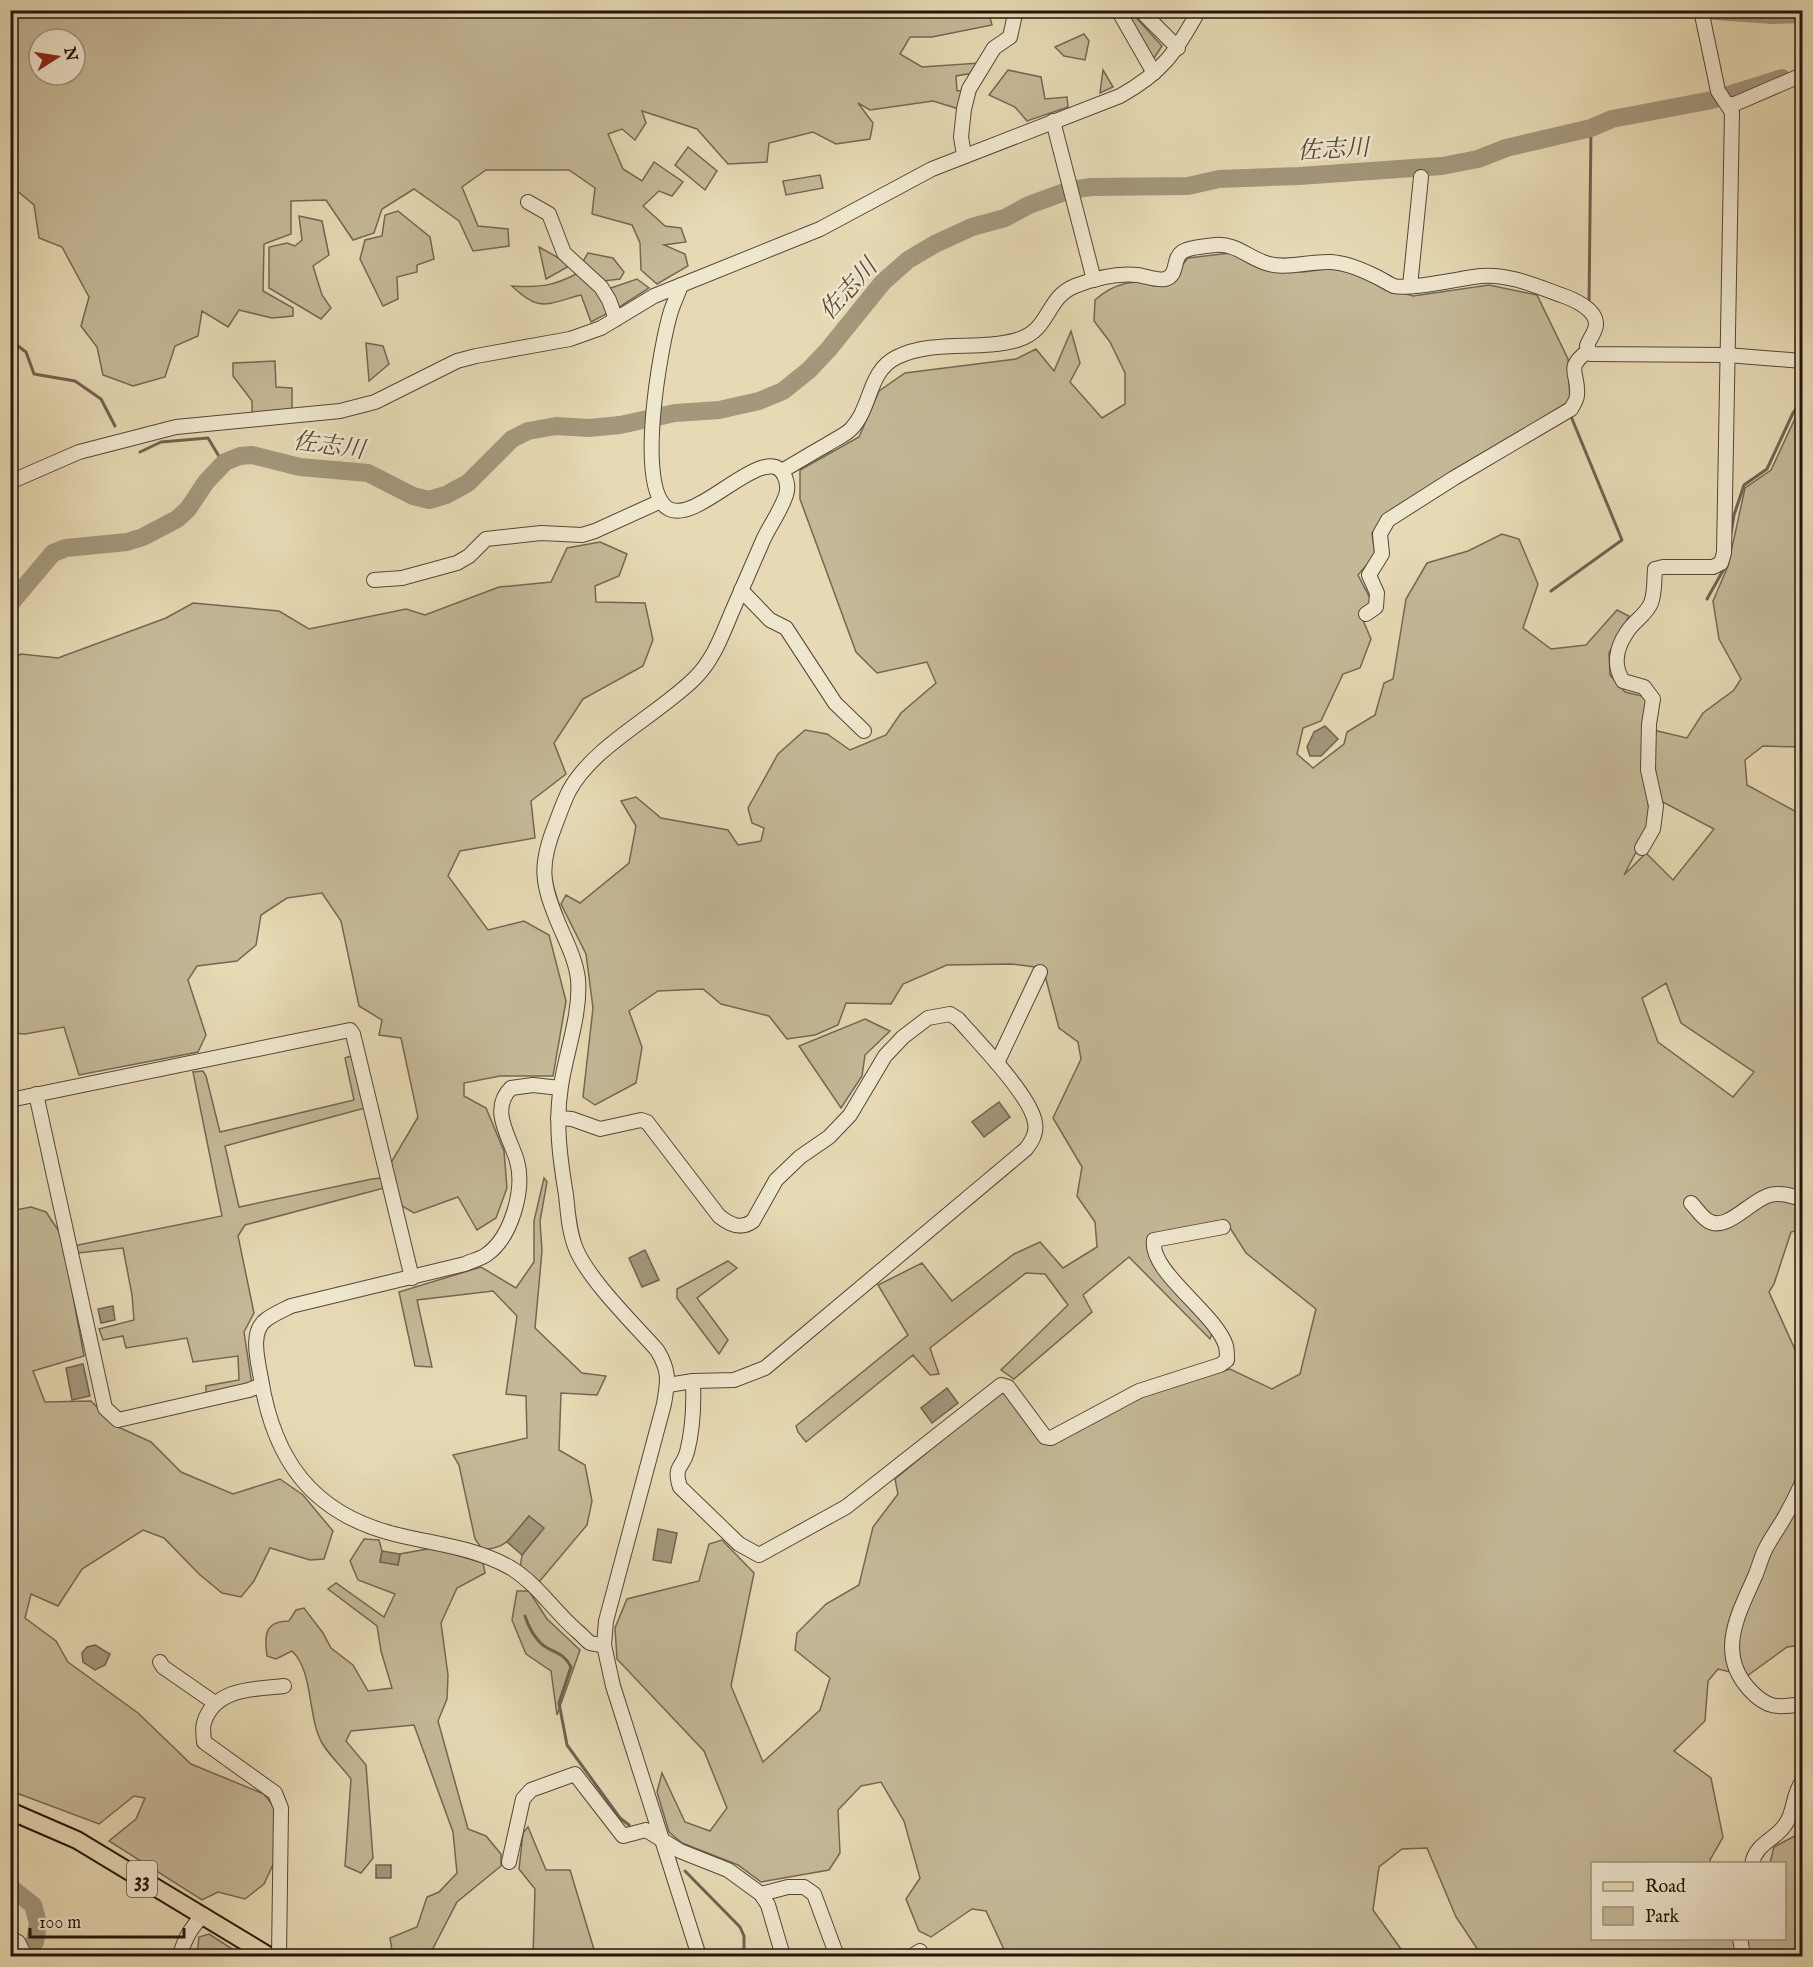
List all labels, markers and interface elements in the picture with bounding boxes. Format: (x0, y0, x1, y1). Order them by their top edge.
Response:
north arrow (27, 27, 87, 87)
text: N (58, 44, 81, 63)
water label: 佐志川 (1296, 133, 1373, 168)
water label: 佐志川 (814, 251, 887, 327)
water label: 佐志川 (291, 426, 370, 467)
road number: 33 (127, 1861, 157, 1897)
legend (1591, 1862, 1786, 1940)
text: Road (1645, 1876, 1686, 1899)
scale bar (30, 1901, 184, 1939)
text: Park (1645, 1906, 1680, 1929)
text: 100 m (39, 1912, 81, 1935)

